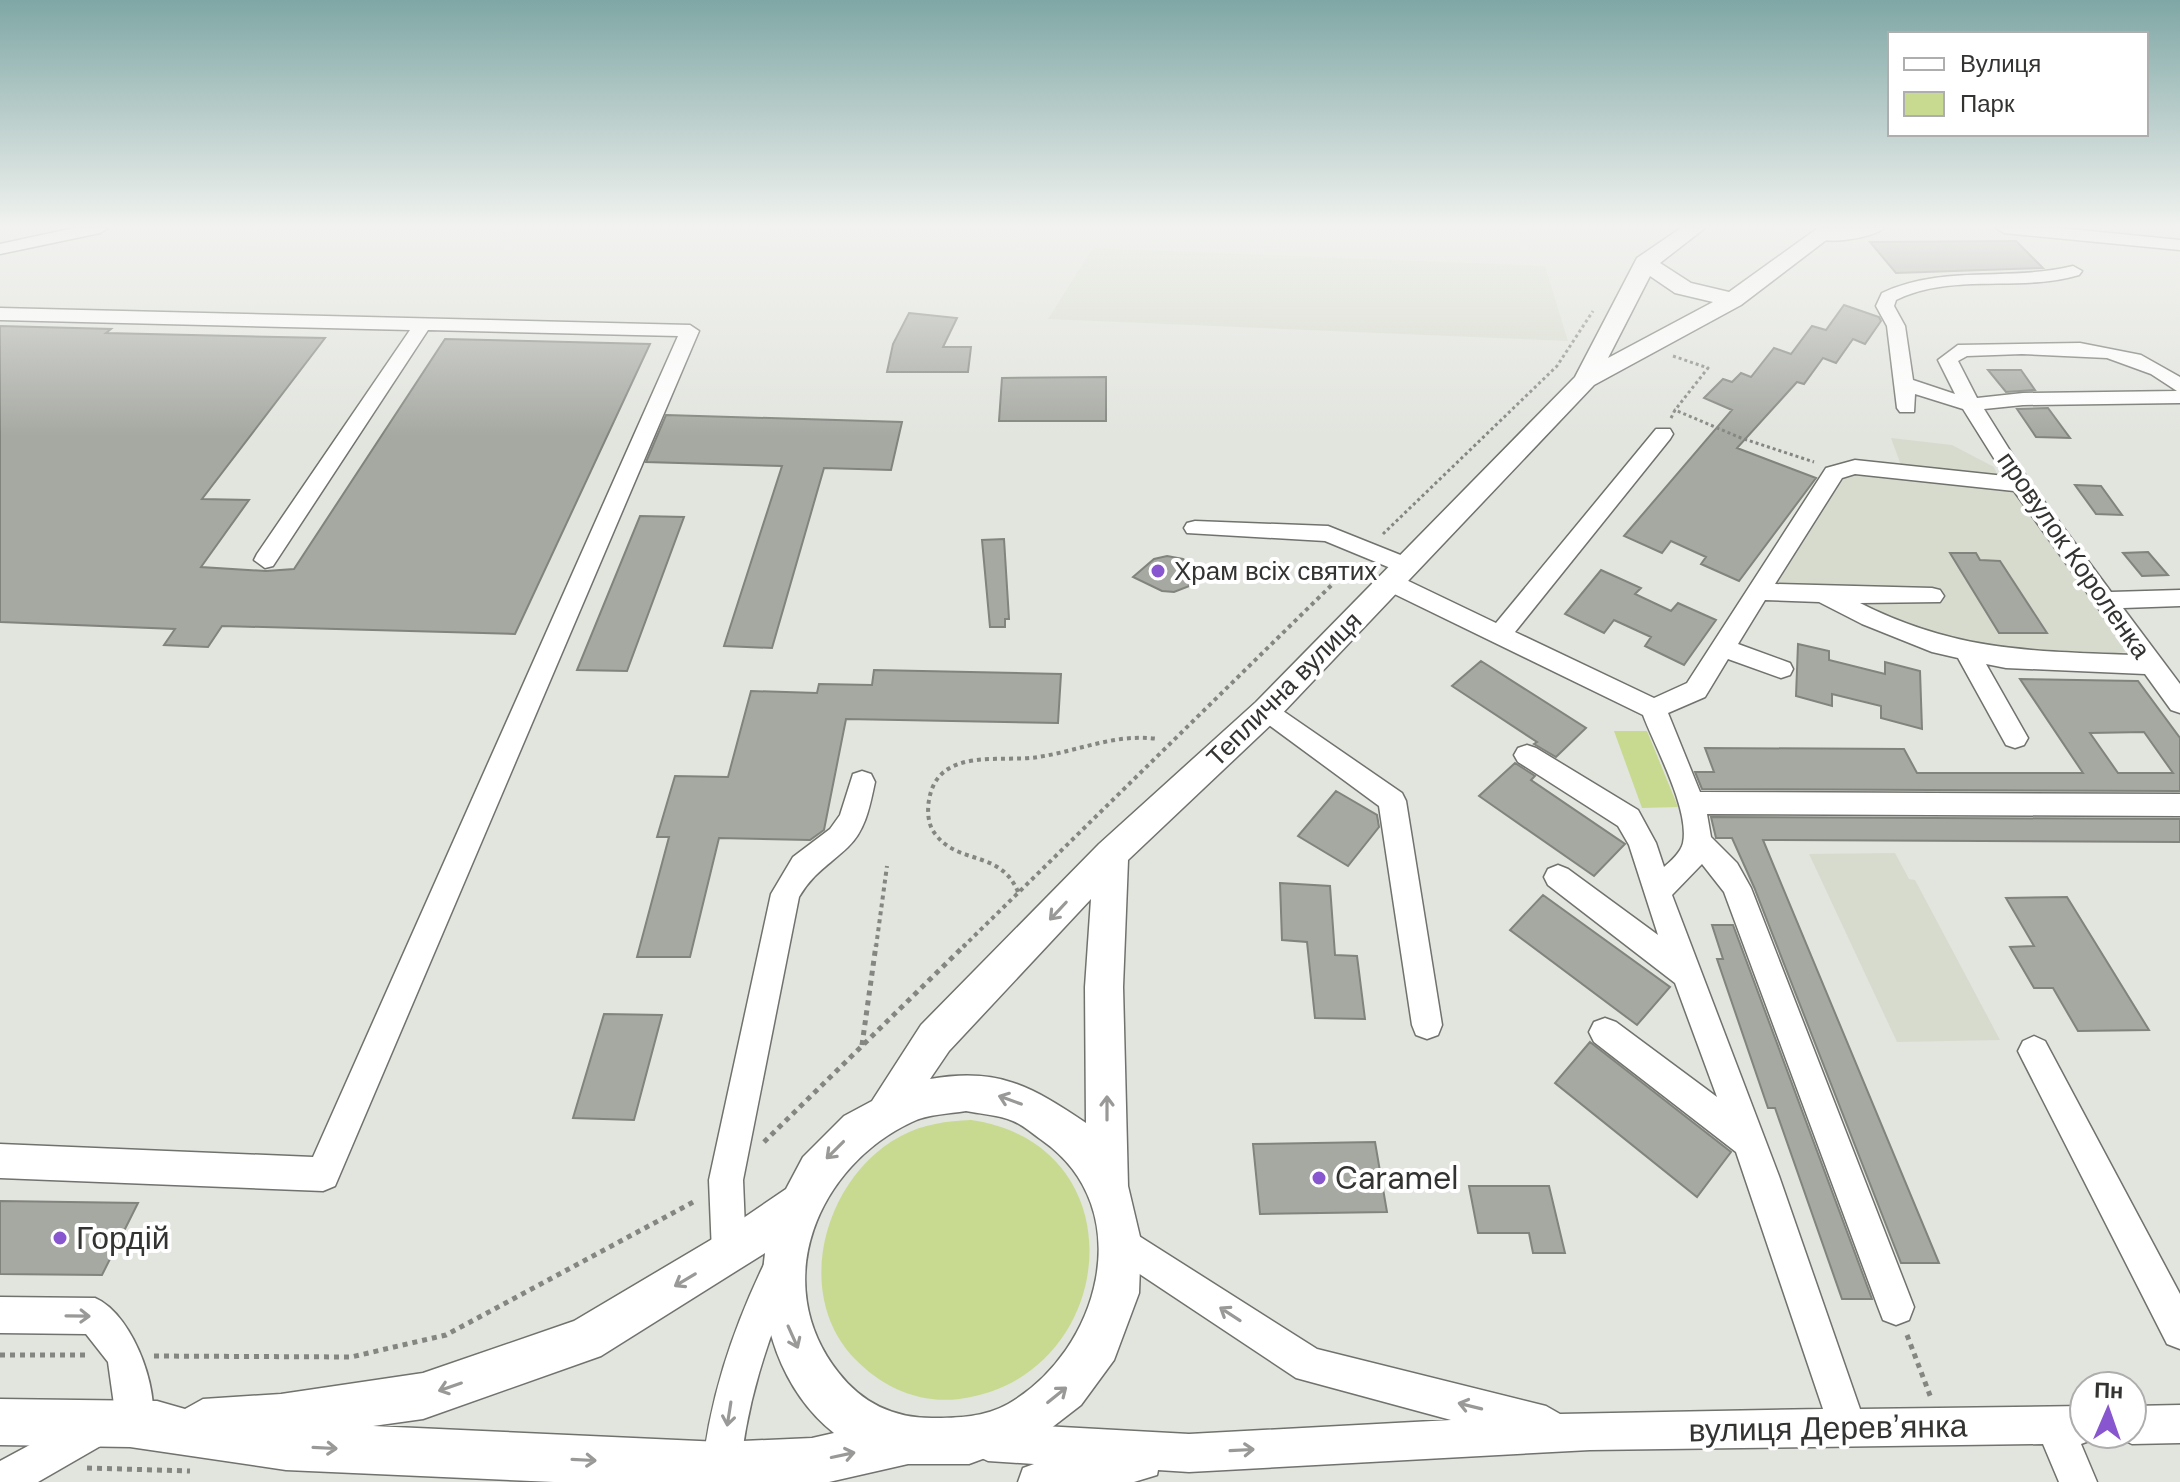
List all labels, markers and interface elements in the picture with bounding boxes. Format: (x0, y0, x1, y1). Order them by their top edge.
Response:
legend (1888, 32, 2148, 136)
text: Вулиця (1960, 48, 2041, 79)
text: Парк (1960, 88, 2015, 119)
street label: провулок Короленка (1990, 445, 2159, 666)
place label: Храм всіх святих (1174, 554, 1377, 588)
marker: Храм всіх святих (1149, 562, 1167, 580)
street label: Теплична вулиця (1199, 604, 1369, 774)
one-way arrow (1049, 901, 1067, 921)
one-way arrow (998, 1092, 1023, 1107)
one-way arrow (1099, 1095, 1115, 1122)
one-way arrow (826, 1140, 845, 1159)
place label: Caramel (1335, 1157, 1458, 1199)
marker: Caramel (1310, 1169, 1328, 1187)
place label: Гордій (76, 1217, 170, 1259)
marker: Гордій (51, 1229, 69, 1247)
one-way arrow (674, 1272, 697, 1288)
one-way arrow (1220, 1305, 1242, 1322)
one-way arrow (64, 1308, 91, 1324)
one-way arrow (786, 1324, 801, 1348)
north arrow (2068, 1370, 2148, 1450)
text: Пн (2094, 1376, 2124, 1406)
one-way arrow (437, 1380, 462, 1395)
one-way arrow (1046, 1386, 1067, 1404)
one-way arrow (1458, 1397, 1483, 1412)
one-way arrow (721, 1401, 736, 1427)
street label: вулиця Деревʼянка (1688, 1405, 1968, 1451)
one-way arrow (311, 1441, 338, 1456)
one-way arrow (1228, 1442, 1255, 1457)
one-way arrow (830, 1447, 856, 1462)
one-way arrow (570, 1453, 597, 1468)

